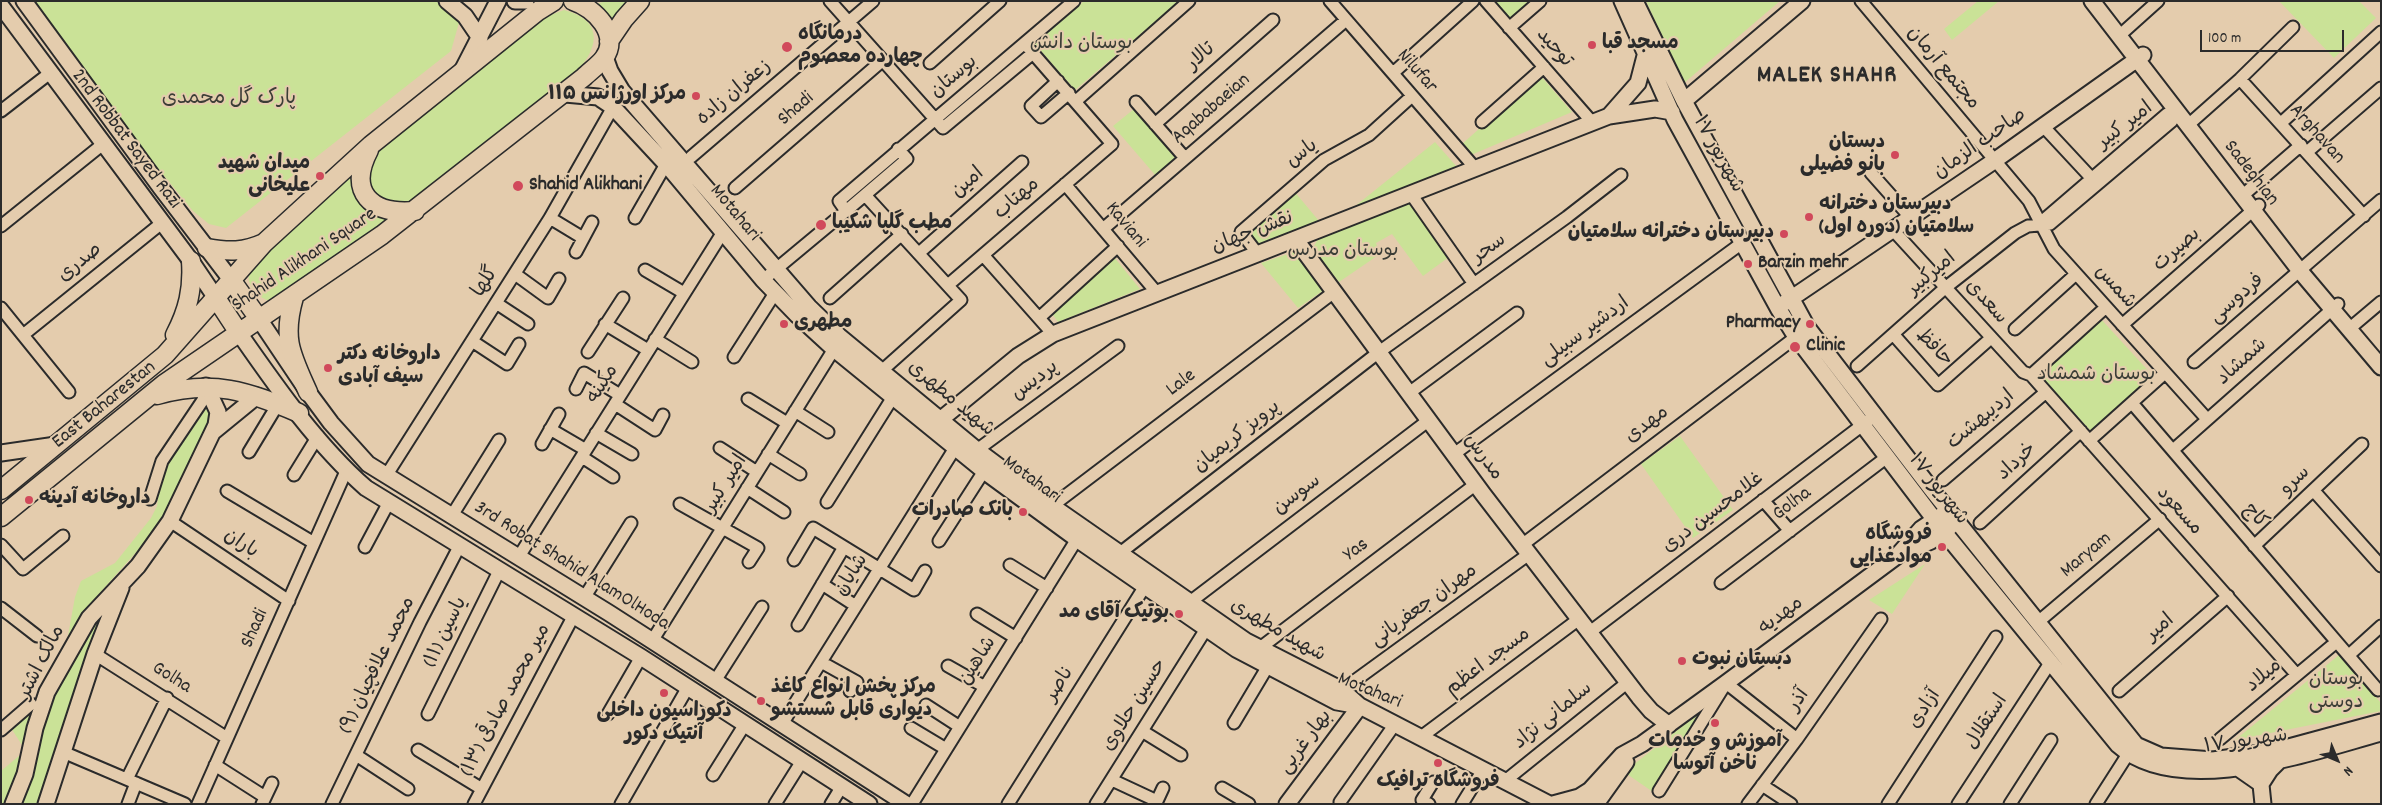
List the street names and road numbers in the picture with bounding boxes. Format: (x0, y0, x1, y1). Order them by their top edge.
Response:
street label: مجتمع آرمان (1900, 22, 1984, 116)
street label: توحید (1529, 24, 1577, 74)
street label: تالار (1182, 39, 1222, 77)
street label: Nilufar (1390, 45, 1442, 99)
street label: بوستان (926, 51, 984, 105)
street label: زعفران زاده (693, 56, 777, 132)
street label: 2nd Robbat Sayed Razi (65, 65, 185, 215)
street label: Aqababaeian (1168, 69, 1256, 151)
street label: Shadi (774, 88, 820, 132)
street label: امیر کبیر (2093, 98, 2159, 156)
street label: Arghavan (2283, 100, 2349, 170)
street label: صاحب الزمان (1930, 104, 2032, 186)
street label: ۱۷ شهریور (1686, 112, 1748, 198)
street label: یاس (1282, 135, 1324, 175)
street label: Sadeghian (2217, 136, 2283, 212)
street label: امین (948, 163, 990, 205)
street label: مهتاب (990, 174, 1046, 226)
street label: Motahari (703, 181, 765, 247)
street label: Kaviani (1099, 198, 1151, 254)
street label: Shahid Alikhani Square (228, 204, 382, 318)
street label: نقش جهان (1209, 207, 1297, 261)
street label: بصیرت (2149, 224, 2207, 278)
street label: سحر (1468, 229, 1512, 271)
street label: صدری (54, 239, 108, 289)
street label: امیرکبیر (1904, 248, 1962, 302)
street label: شمس (2088, 261, 2140, 315)
street label: گلها (468, 263, 506, 303)
street label: فردوسی (2206, 270, 2270, 330)
street label: سعدی (1959, 276, 2011, 330)
street label: اردشیر سبیلی (1537, 293, 1635, 373)
street label: حافظ (1909, 325, 1957, 373)
street label: شمشاد (2213, 334, 2273, 392)
street label: East Baharestan (48, 357, 162, 455)
street label: شهید مطهری (902, 357, 998, 443)
street label: پردیس (1008, 357, 1064, 407)
street label: مکینه (583, 361, 625, 409)
street label: Lale (1162, 365, 1202, 403)
street label: اردیبهشت (1943, 386, 2021, 456)
street label: پرویز کریمیان (1190, 397, 1286, 479)
street label: مهدی (1621, 402, 1675, 450)
street label: مدرس (1457, 430, 1507, 486)
street label: خرداد (1993, 439, 2043, 487)
street label: ۱۷ شهریور (1902, 449, 1972, 531)
street label: امیر کبیر (700, 451, 754, 519)
street label: Motahari (997, 452, 1065, 510)
street label: سرو (2276, 462, 2316, 502)
street label: غلامحسین دری (1659, 468, 1769, 560)
street label: سوسن (1269, 470, 1327, 522)
street label: مسعود (2150, 482, 2206, 542)
street label: Golha (1769, 483, 1817, 527)
street label: 3rd Robat Shahid AlamOlHoda (469, 497, 673, 637)
street label: کاج (2236, 499, 2272, 535)
street label: باران (218, 525, 262, 565)
street label: Maryam (2056, 528, 2118, 584)
street label: Yas (1340, 534, 1374, 568)
street label: شایان (831, 550, 875, 602)
street label: مهران جعفریانی (1367, 560, 1483, 654)
street label: مهدیه (1755, 592, 1809, 642)
street label: محمد علافچیان (۹) (336, 594, 422, 738)
street label: یاسین (۱۱) (420, 594, 474, 672)
street label: شهید مطهری (1225, 595, 1329, 669)
street label: Shadi (237, 606, 275, 652)
street label: امیر (2141, 610, 2181, 648)
street label: میر محمد صادقی (۱۳) (457, 621, 557, 781)
street label: مالک اشتر (14, 622, 72, 704)
street label: مسجد اعظم (1442, 623, 1536, 703)
street label: شاهین (955, 633, 1003, 691)
street label: حسین حلاوی (1098, 655, 1174, 757)
street label: میلاد (2242, 655, 2288, 699)
street label: Golha (147, 658, 195, 700)
street label: ناصر (1041, 663, 1081, 707)
street label: Motahari (1333, 668, 1405, 716)
street label: سلمانی نژاد (1510, 678, 1598, 756)
street label: آذر (1784, 685, 1816, 717)
street label: آزادی (1904, 686, 1948, 734)
street label: استقلال (1961, 691, 2015, 755)
street label: بهار غربی (1275, 706, 1339, 780)
street label: ۱۷ شهریور (2203, 725, 2289, 761)

